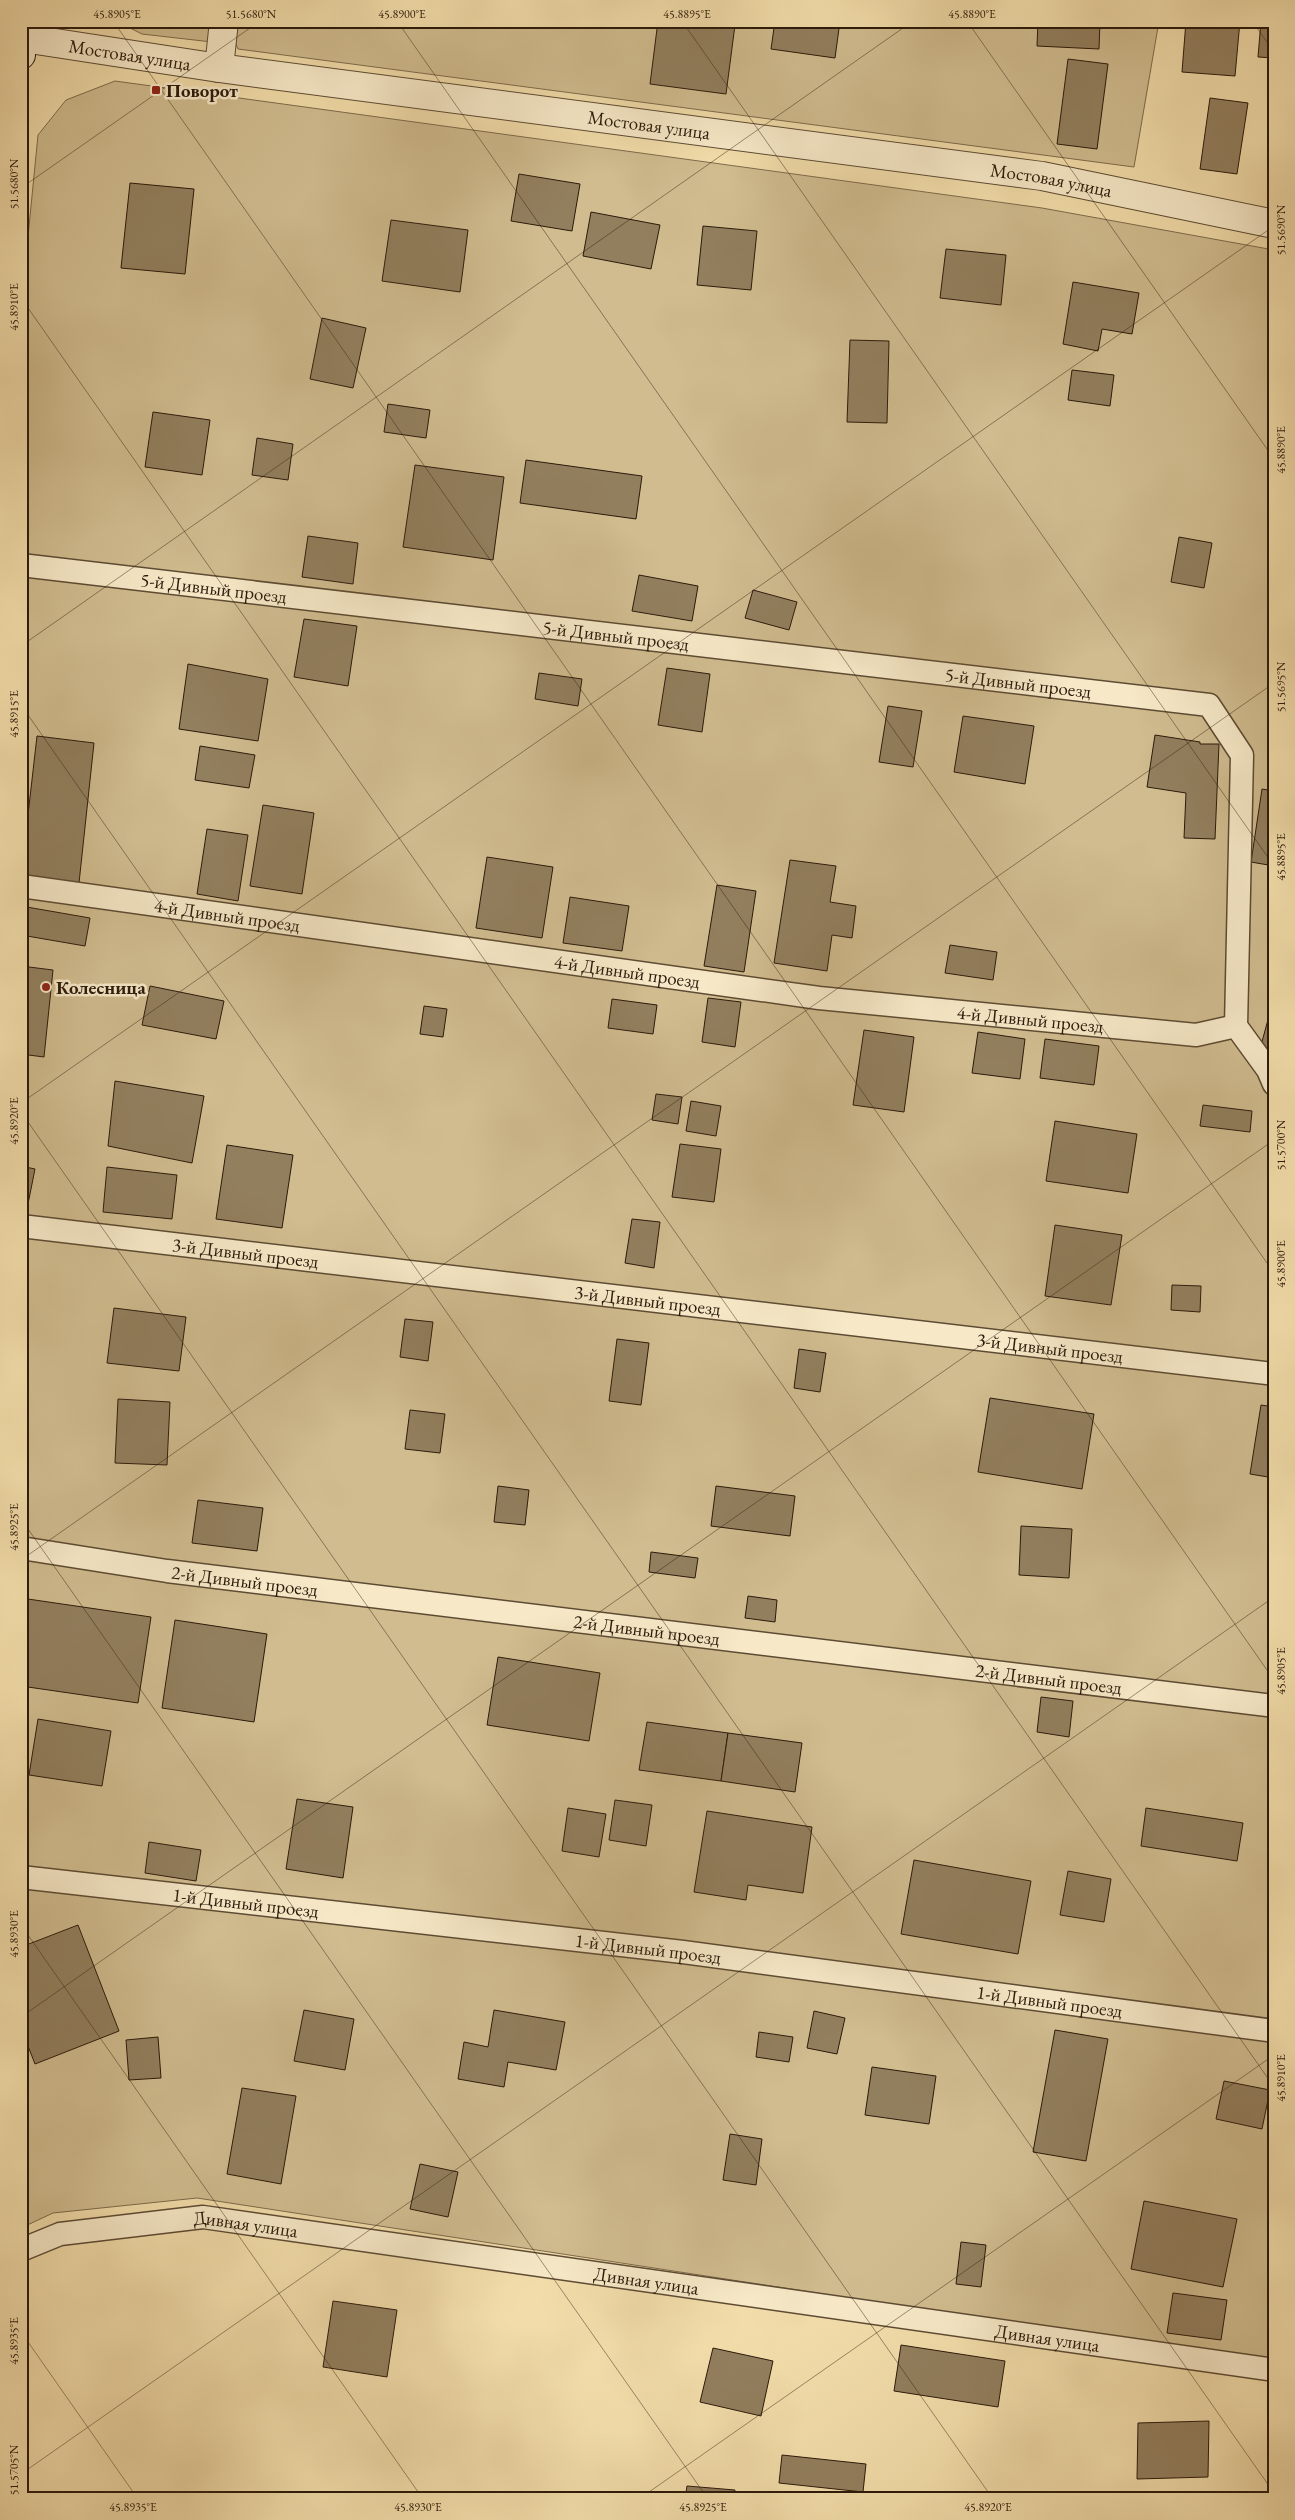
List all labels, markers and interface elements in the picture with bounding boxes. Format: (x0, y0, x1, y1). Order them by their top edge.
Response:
text: 45.8905°E (93, 6, 141, 22)
text: 51.5680°N (226, 6, 277, 22)
text: 45.8900°E (378, 6, 426, 22)
text: 45.8895°E (663, 6, 711, 22)
text: 45.8890°E (948, 6, 996, 22)
street label: Мостовая улица (67, 33, 193, 76)
place label: Поворот (166, 78, 238, 103)
marker: Поворот (150, 84, 162, 96)
street label: Мостовая улица (586, 104, 712, 145)
street label: Мостовая улица (989, 157, 1115, 203)
text: 51.5680°N (6, 158, 22, 209)
text: 51.5690°N (1273, 204, 1289, 255)
text: 45.8910°E (6, 283, 22, 331)
text: 45.8890°E (1273, 426, 1289, 474)
street label: 5-й Дивный проезд (139, 567, 288, 609)
street label: 5-й Дивный проезд (541, 614, 691, 656)
street label: 5-й Дивный проезд (944, 661, 1093, 704)
text: 51.5695°N (1273, 661, 1289, 712)
text: 45.8915°E (6, 690, 22, 738)
text: 45.8895°E (1273, 833, 1289, 881)
street label: 4-й Дивный проезд (152, 892, 302, 938)
street label: 4-й Дивный проезд (553, 948, 702, 994)
place label: Колесница (56, 975, 146, 1000)
marker: Колесница (40, 981, 52, 993)
street label: 4-й Дивный проезд (956, 999, 1105, 1038)
text: 45.8920°E (6, 1097, 22, 1145)
text: 51.5700°N (1273, 1119, 1289, 1170)
street label: 3-й Дивный проезд (171, 1231, 320, 1274)
text: 45.8900°E (1273, 1240, 1289, 1288)
street label: 3-й Дивный проезд (573, 1279, 722, 1321)
street label: 3-й Дивный проезд (975, 1326, 1125, 1369)
text: 45.8925°E (6, 1503, 22, 1551)
street label: 2-й Дивный проезд (170, 1559, 319, 1602)
street label: 2-й Дивный проезд (572, 1608, 721, 1651)
text: 45.8905°E (1273, 1647, 1289, 1695)
street label: 2-й Дивный проезд (974, 1657, 1123, 1700)
street label: 1-й Дивный проезд (171, 1882, 320, 1923)
text: 45.8930°E (6, 1910, 22, 1958)
street label: 1-й Дивный проезд (574, 1927, 723, 1970)
street label: 1-й Дивный проезд (975, 1979, 1124, 2023)
text: 45.8910°E (1273, 2054, 1289, 2102)
street label: Дивная улица (192, 2204, 300, 2243)
street label: Дивная улица (592, 2260, 701, 2300)
text: 45.8935°E (6, 2317, 22, 2365)
street label: Дивная улица (993, 2318, 1102, 2358)
text: 51.5705°N (6, 2444, 22, 2495)
text: 45.8935°E (109, 2499, 157, 2515)
text: 45.8930°E (394, 2499, 442, 2515)
text: 45.8925°E (679, 2499, 727, 2515)
text: 45.8920°E (964, 2499, 1012, 2515)

